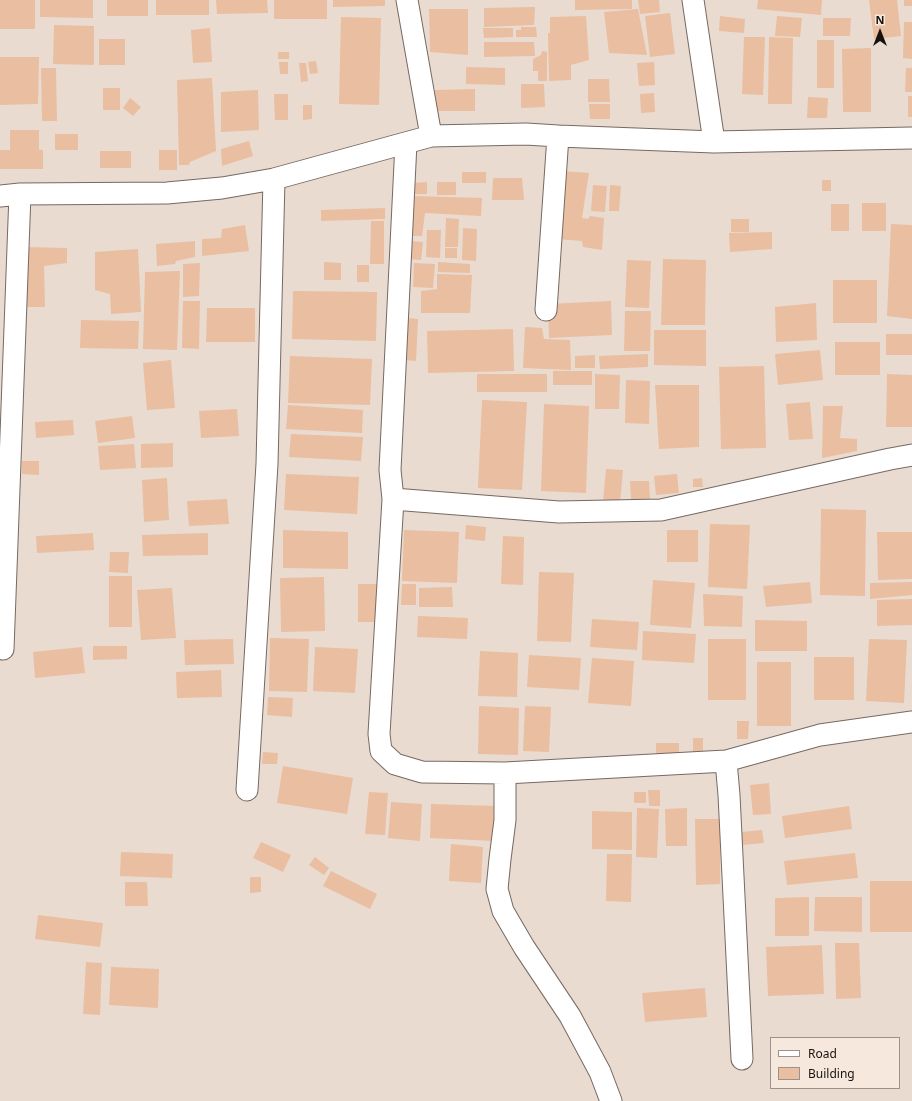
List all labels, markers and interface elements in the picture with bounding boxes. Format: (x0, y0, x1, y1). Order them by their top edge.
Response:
north arrow (860, 12, 900, 52)
text: N (876, 12, 884, 27)
legend (770, 1037, 900, 1089)
text: Road (808, 1045, 837, 1062)
text: Building (808, 1065, 855, 1082)

